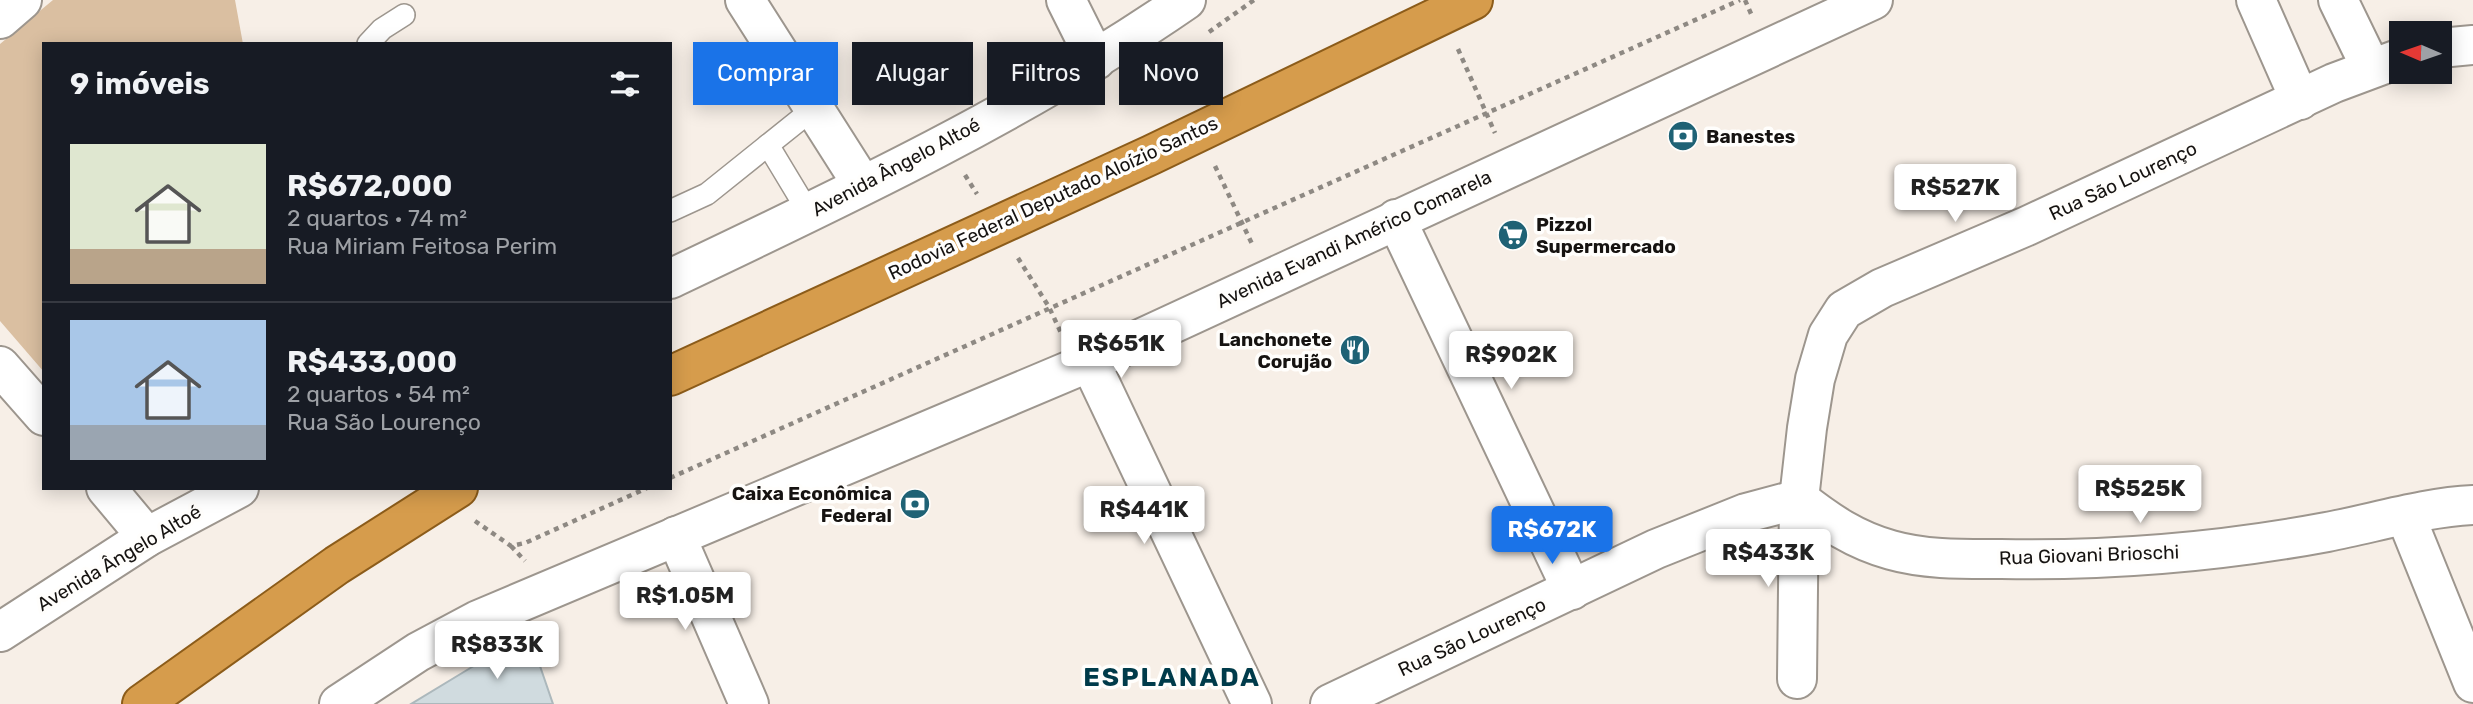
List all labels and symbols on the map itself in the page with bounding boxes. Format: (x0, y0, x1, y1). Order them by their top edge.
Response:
north arrow (2389, 21, 2452, 84)
street label: Rodovia Federal Deputado Aloízio Santos (885, 111, 1221, 285)
street label: Avenida Ângelo Altoé (808, 113, 984, 221)
bank icon: Banestes (1666, 119, 1700, 153)
place label: Banestes (1706, 125, 1795, 148)
street label: Rua São Lourenço (2045, 137, 2201, 225)
pin: R$527K (1898, 164, 2012, 224)
street label: Avenida Evandi Américo Comarela (1213, 165, 1495, 313)
place label: Pizzol Supermercado (1536, 213, 1676, 258)
supermarket icon: Pizzol Supermercado (1496, 218, 1530, 252)
pin: R$651K (1064, 320, 1178, 380)
place label: Lanchonete Corujão (1218, 328, 1332, 373)
pin: R$902K (1454, 332, 1568, 391)
restaurant icon: Lanchonete Corujão (1338, 333, 1372, 367)
pin: R$525K (2083, 466, 2197, 525)
place label: Caixa Econômica Federal (732, 482, 892, 527)
pin: R$441K (1087, 486, 1201, 546)
bank icon: Caixa Econômica Federal (898, 487, 932, 521)
street label: Avenida Ângelo Altoé (33, 500, 205, 616)
pin: R$672K (1495, 506, 1609, 566)
pin: R$433K (1711, 530, 1825, 589)
street label: Rua Giovani Brioschi (1999, 540, 2179, 570)
pin: R$1.05M (620, 572, 750, 632)
street label: Rua São Lourenço (1394, 593, 1550, 681)
pin: R$833K (440, 622, 554, 681)
district label: ESPLANADA (1083, 662, 1261, 693)

